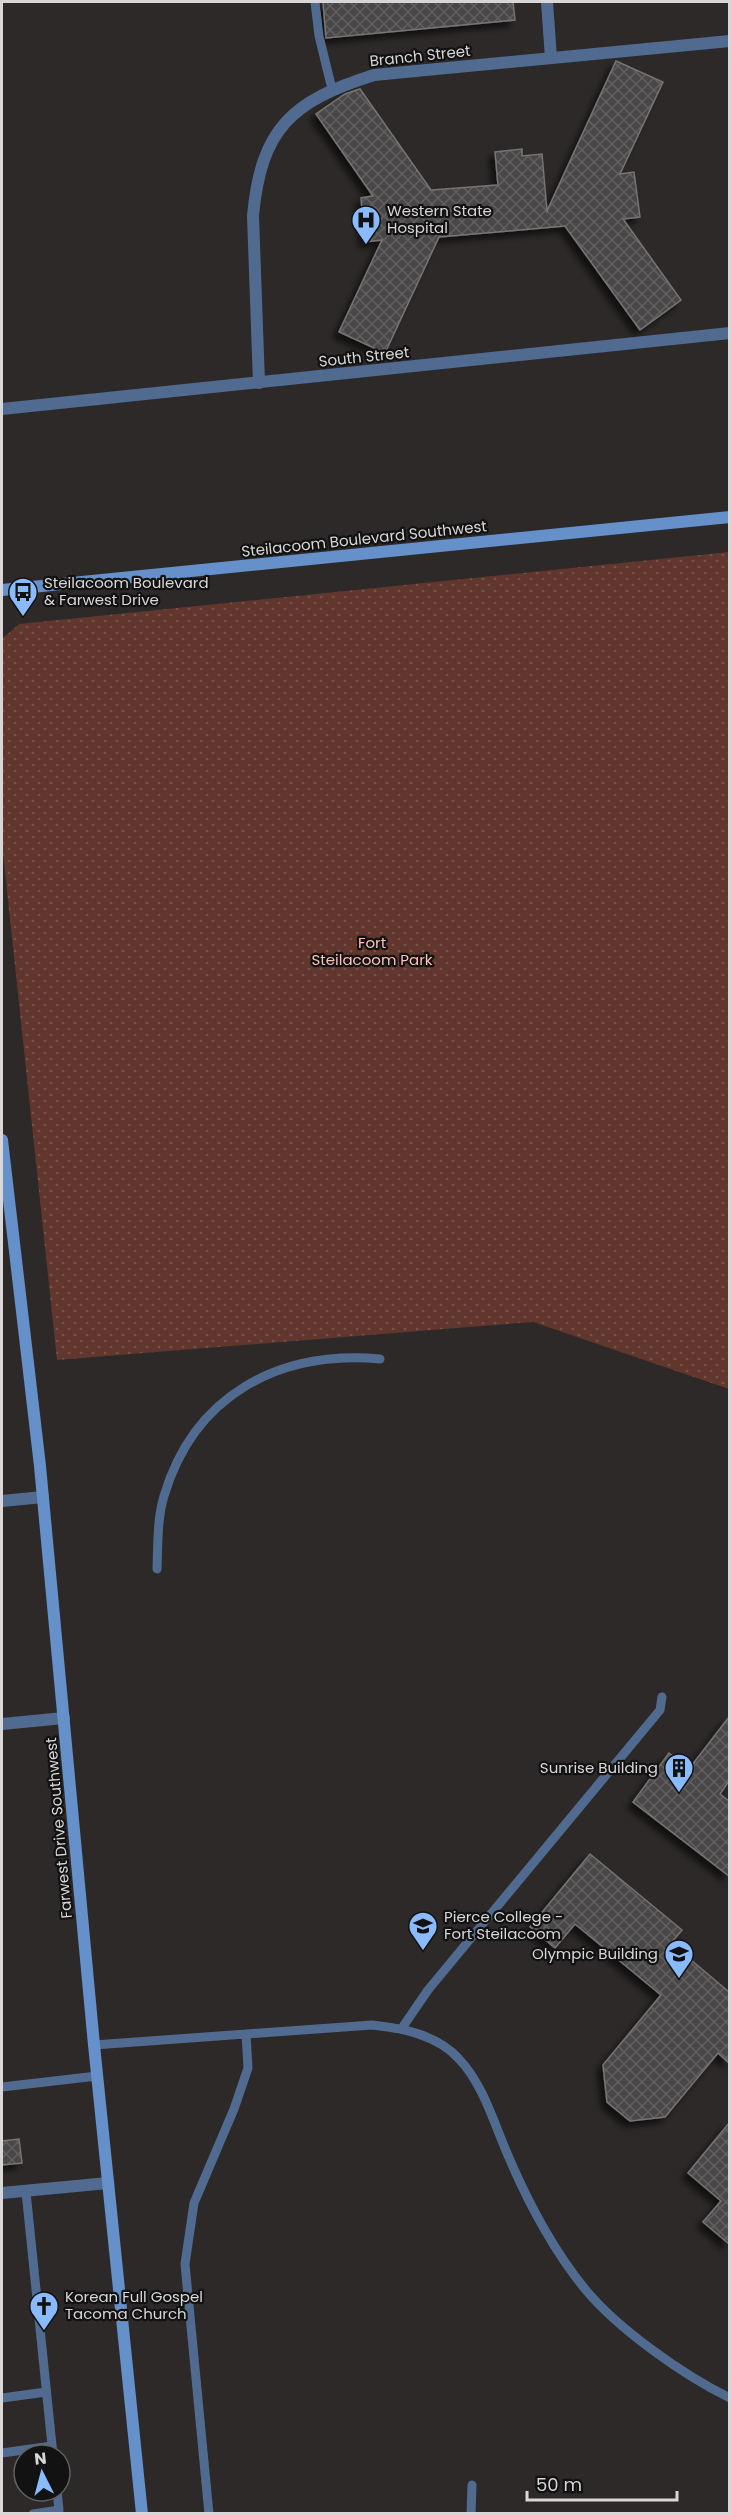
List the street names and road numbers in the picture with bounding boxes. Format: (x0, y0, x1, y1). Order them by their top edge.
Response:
street label: Branch Street (369, 40, 471, 71)
street label: South Street (318, 341, 410, 372)
street label: Steilacoom Boulevard Southwest (240, 515, 488, 562)
street label: Farwest Drive Southwest (40, 1737, 77, 1919)

